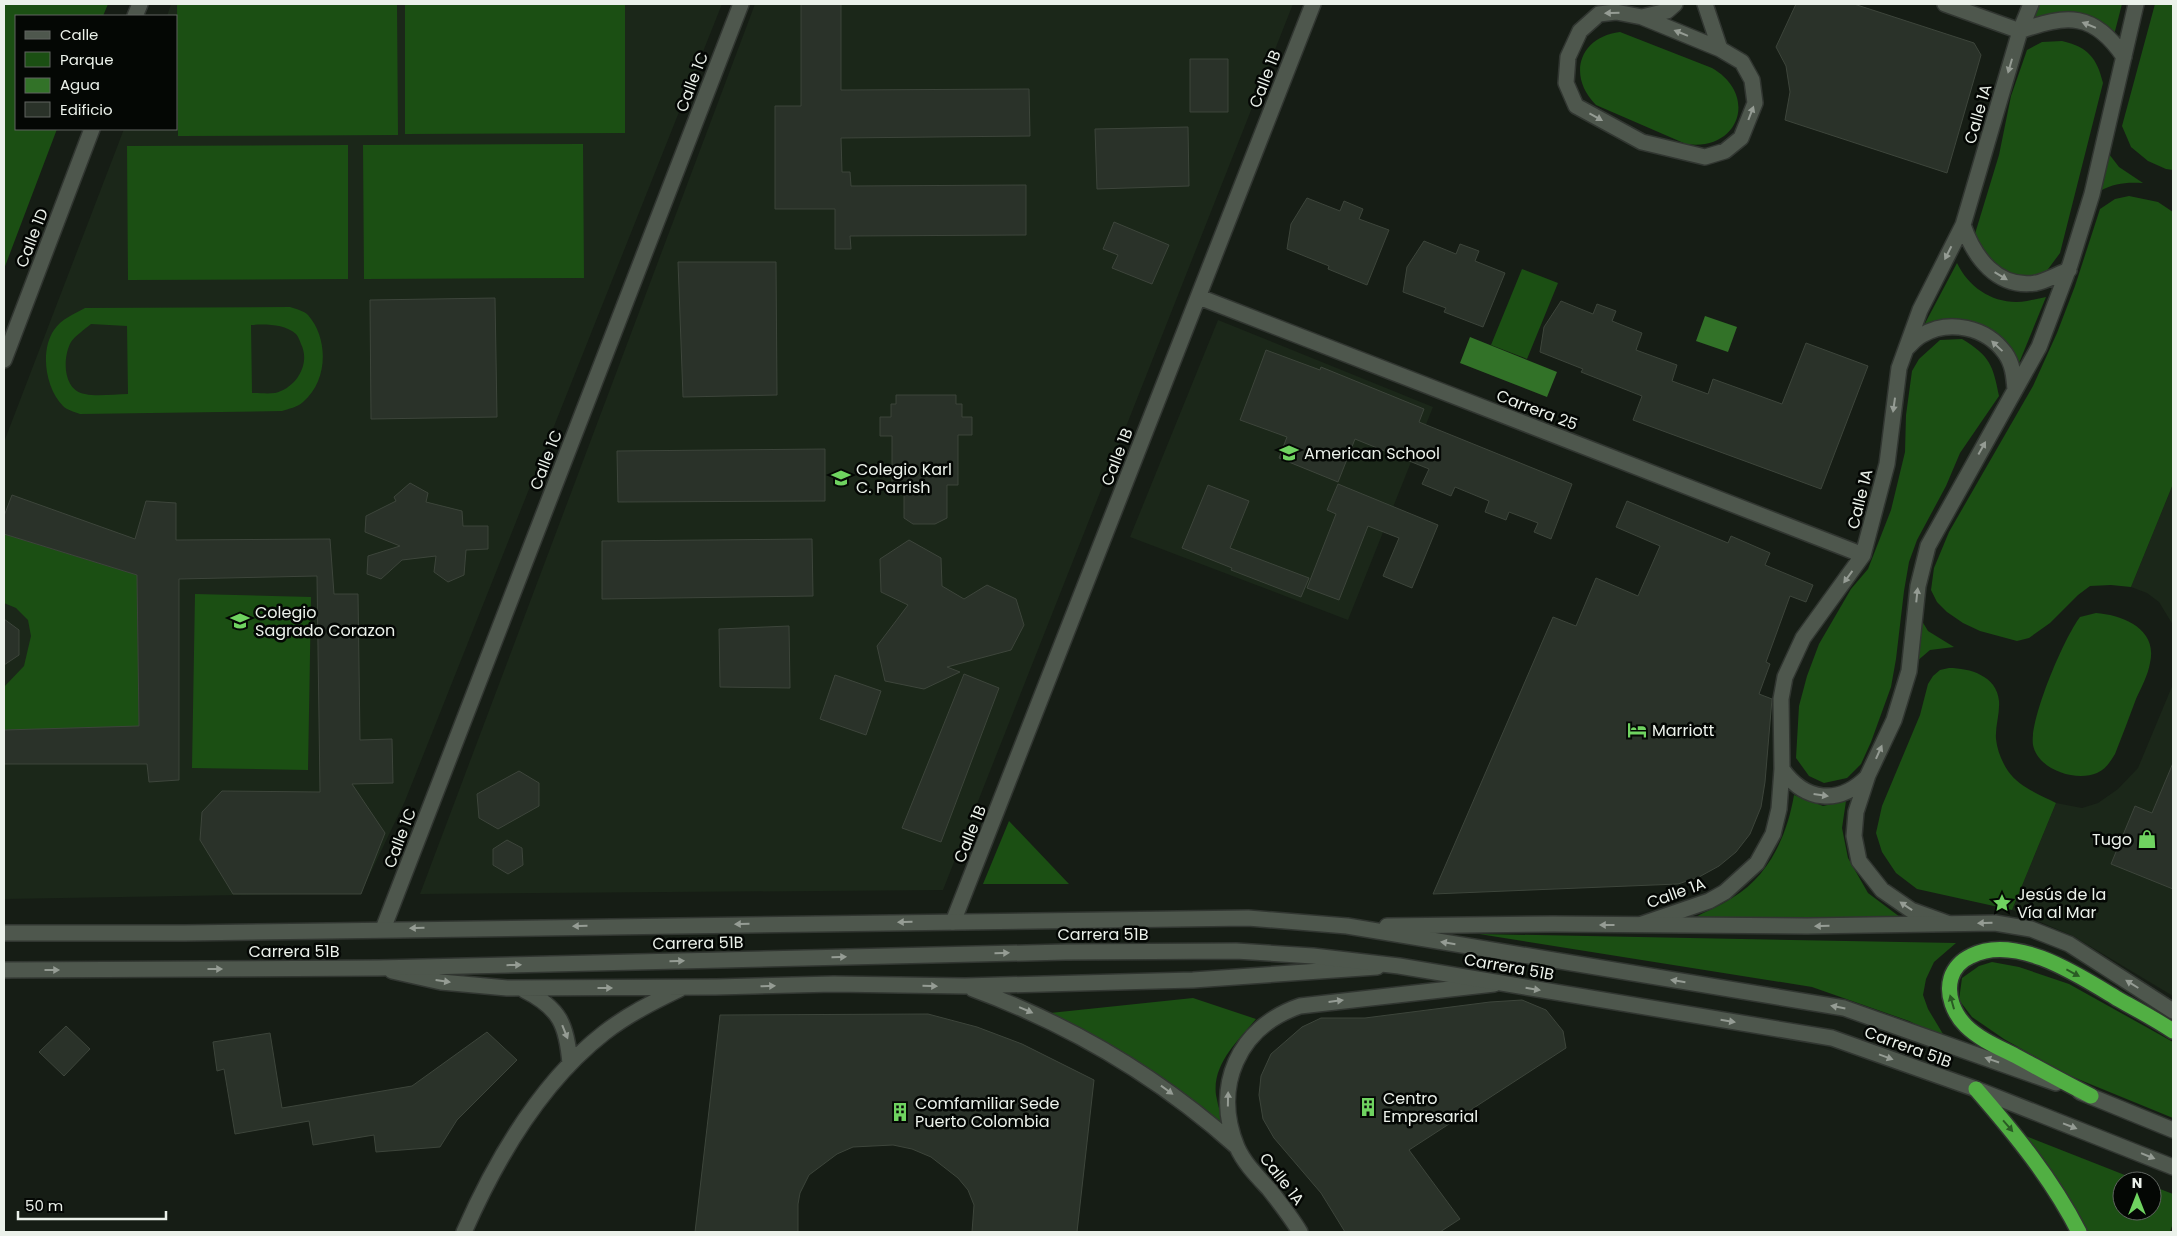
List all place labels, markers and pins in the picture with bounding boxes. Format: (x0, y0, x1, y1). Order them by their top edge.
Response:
school or university icon: American School (1278, 442, 1300, 464)
place label: American School (1304, 442, 1440, 465)
place label: Colegio Karl C. Parrish (856, 458, 952, 499)
school or university icon: Colegio Karl C. Parrish (830, 467, 852, 489)
place label: Colegio Sagrado Corazon (255, 601, 395, 642)
school or university icon: Colegio Sagrado Corazon (229, 610, 251, 632)
hotel icon: Marriott (1626, 719, 1648, 741)
place label: Marriott (1652, 719, 1715, 742)
place label: Tugo (2092, 828, 2132, 851)
shop icon: Tugo (2136, 828, 2158, 850)
place label: Jesús de la Vía al Mar (2017, 883, 2106, 924)
place icon: Jesús de la Vía al Mar (1991, 892, 2013, 914)
place label: Centro Empresarial (1383, 1087, 1478, 1128)
place label: Comfamiliar Sede Puerto Colombia (915, 1092, 1060, 1133)
building icon: Centro Empresarial (1357, 1096, 1379, 1118)
building icon: Comfamiliar Sede Puerto Colombia (889, 1101, 911, 1123)

